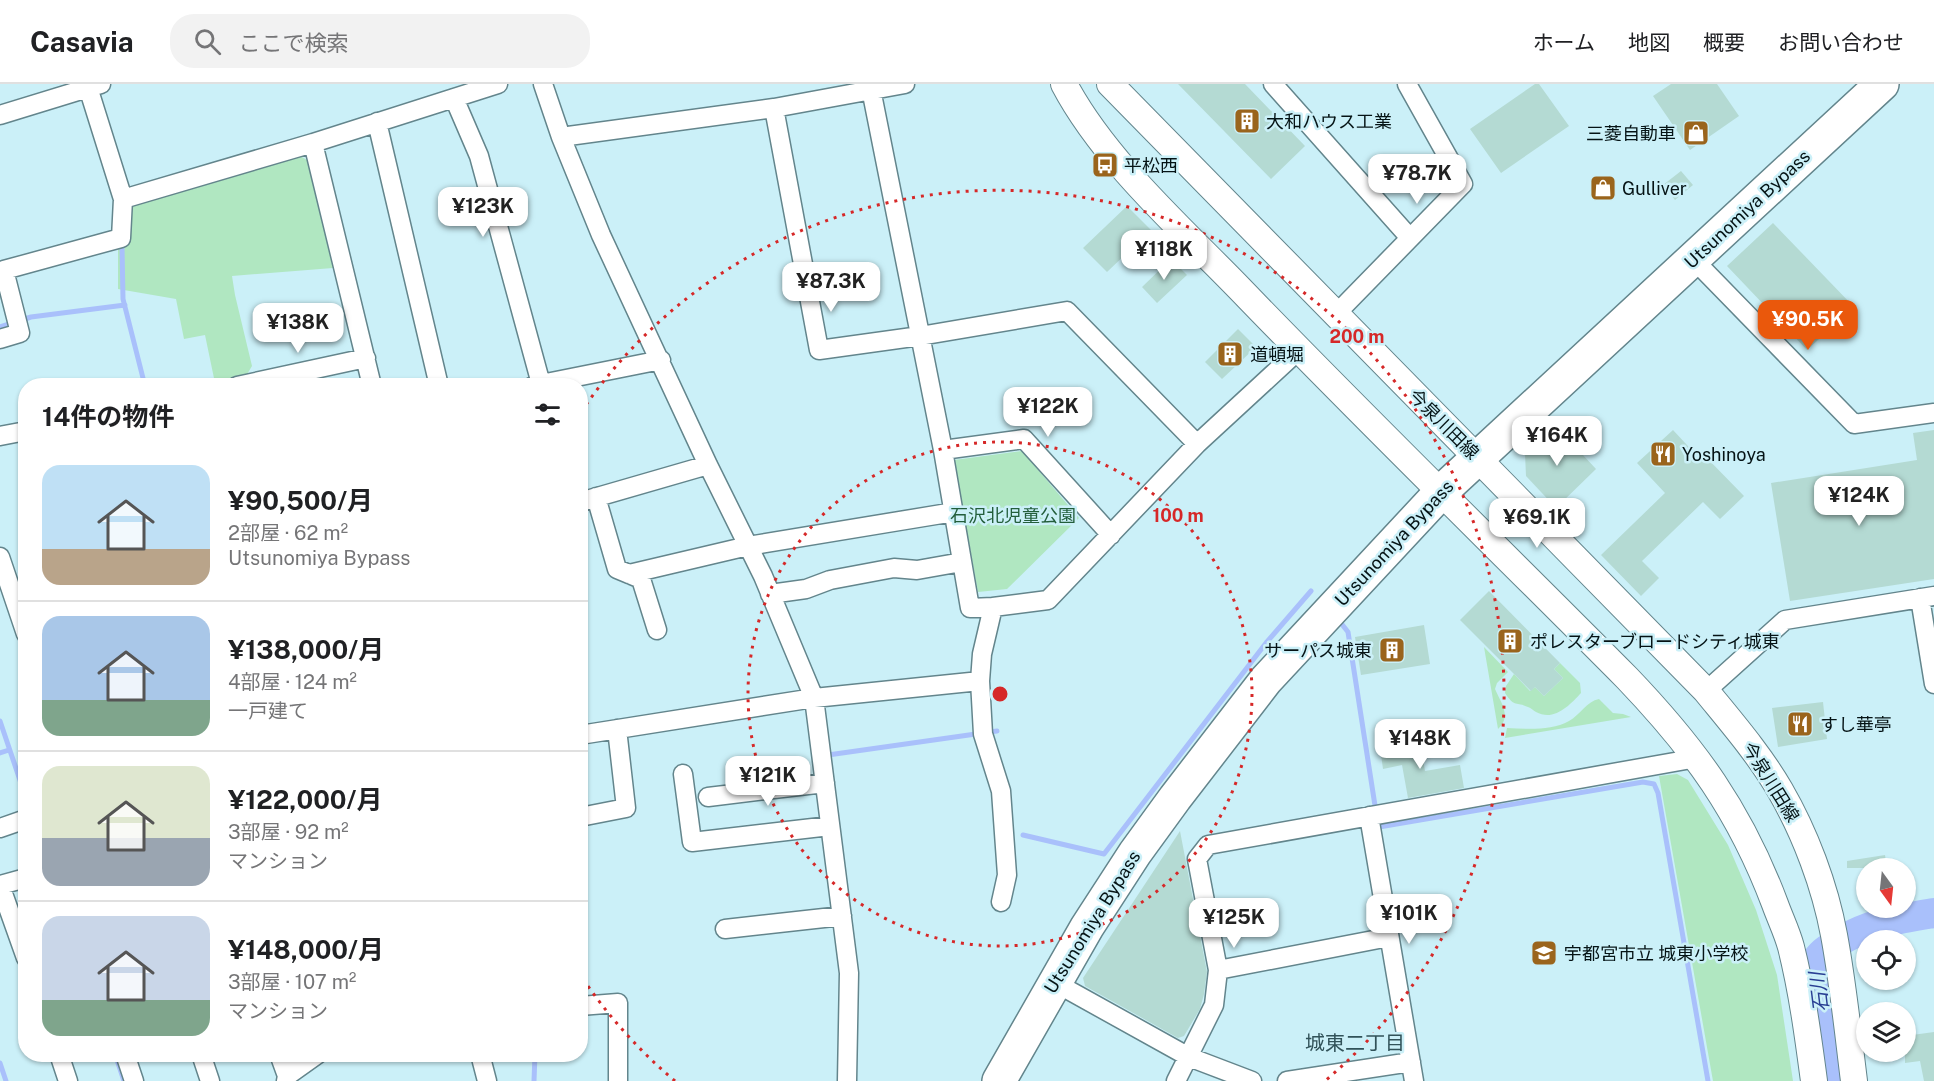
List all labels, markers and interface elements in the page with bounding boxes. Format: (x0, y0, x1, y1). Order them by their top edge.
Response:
search box (170, 14, 590, 68)
text: Casavia (30, 25, 134, 58)
icon: search (191, 25, 224, 58)
text: ここで検索 (239, 30, 349, 56)
text: ホーム (1533, 30, 1595, 55)
text: 地図 (1628, 30, 1670, 55)
text: 概要 (1703, 30, 1745, 55)
text: お問い合わせ (1778, 30, 1904, 55)
building icon: 大和ハウス工業 (1232, 106, 1262, 136)
place label: 大和ハウス工業 (1266, 111, 1392, 132)
shop icon: 三菱自動車 (1681, 118, 1711, 148)
place label: 三菱自動車 (1586, 123, 1676, 144)
street label: Utsunomiya Bypass (1680, 145, 1814, 273)
bus stop icon: 平松西 (1090, 150, 1120, 180)
pin: ¥78.7K (1368, 154, 1466, 205)
place label: 平松西 (1124, 155, 1178, 176)
text: ¥78.7K (1382, 161, 1452, 185)
shop icon: Gulliver (1588, 173, 1618, 203)
place label: Gulliver (1622, 178, 1687, 199)
pin: ¥123K (441, 187, 525, 238)
text: ¥123K (452, 194, 514, 218)
pin: ¥118K (1122, 230, 1206, 281)
text: ¥118K (1135, 237, 1193, 261)
pin: ¥87.3K (782, 262, 880, 313)
text: ¥87.3K (796, 269, 866, 293)
pin: ¥90.5K (1759, 300, 1857, 351)
pin: ¥138K (256, 303, 340, 354)
text: ¥90.5K (1772, 307, 1844, 331)
text: ¥138K (267, 310, 329, 334)
text: 200 m (1330, 326, 1384, 347)
building icon: 道頓堀 (1215, 339, 1245, 369)
place label: 道頓堀 (1250, 344, 1304, 365)
street label: 今泉川田線 (1405, 385, 1483, 463)
pin: ¥122K (1006, 387, 1090, 438)
text: ¥122K (1017, 394, 1079, 418)
icon: filters (531, 398, 564, 431)
text: 14件の物件 (42, 401, 174, 432)
pin: ¥164K (1515, 416, 1599, 467)
text: ¥164K (1526, 423, 1588, 447)
restaurant icon: Yoshinoya (1648, 439, 1678, 469)
place label: Yoshinoya (1682, 444, 1766, 465)
street label: Utsunomiya Bypass (1330, 476, 1458, 610)
pin: ¥124K (1817, 476, 1901, 527)
text: ¥124K (1828, 483, 1890, 507)
text: ¥90,500/月 (228, 485, 373, 516)
icon: home (90, 489, 162, 561)
pin: ¥69.1K (1488, 498, 1586, 549)
park label: 石沢北児童公園 (950, 505, 1076, 526)
text: 100 m (1152, 505, 1204, 526)
text: ¥69.1K (1503, 505, 1571, 529)
text: 2部屋 · 62 m² (228, 521, 348, 545)
text: Utsunomiya Bypass (228, 546, 410, 570)
building icon: ポレスターブロードシティ城東 (1495, 626, 1525, 656)
place label: ポレスターブロードシティ城東 (1530, 631, 1780, 652)
text: ¥138,000/月 (228, 634, 384, 665)
building icon: サーパス城東 (1377, 635, 1407, 665)
icon: home (90, 640, 162, 712)
place label: サーパス城東 (1264, 640, 1372, 661)
text: 4部屋 · 124 m² (228, 670, 357, 694)
centre of rings (990, 684, 1010, 704)
text: 一戸建て (228, 699, 308, 723)
restaurant icon: すし華亭 (1785, 709, 1815, 739)
place label: すし華亭 (1820, 714, 1892, 735)
pin: ¥148K (1378, 719, 1462, 770)
text: ¥148K (1389, 726, 1451, 750)
street label: 今泉川田線 (1738, 738, 1804, 826)
pin: ¥121K (726, 756, 810, 807)
text: ¥121K (739, 763, 797, 787)
text: ¥122,000/月 (228, 784, 383, 815)
icon: home (90, 790, 162, 862)
text: 3部屋 · 92 m² (228, 820, 349, 844)
street label: Utsunomiya Bypass (1040, 847, 1144, 997)
text: マンション (228, 849, 328, 873)
north arrow (1856, 858, 1916, 918)
map controls (1856, 858, 1916, 1062)
pin: ¥101K (1367, 894, 1451, 945)
pin: ¥125K (1192, 898, 1276, 949)
text: ¥101K (1380, 901, 1438, 925)
text: ¥125K (1203, 905, 1265, 929)
button: locate (1856, 930, 1916, 990)
text: ¥148,000/月 (228, 934, 384, 965)
school or university icon: 宇都宮市立 城東小学校 (1529, 938, 1559, 968)
icon: home (90, 940, 162, 1012)
place label: 宇都宮市立 城東小学校 (1564, 943, 1748, 964)
water label: 石川 (1804, 969, 1833, 1013)
text: 3部屋 · 107 m² (228, 970, 356, 994)
text: マンション (228, 999, 328, 1023)
button: layers (1856, 1002, 1916, 1062)
district label: 城東二丁目 (1305, 1031, 1405, 1055)

